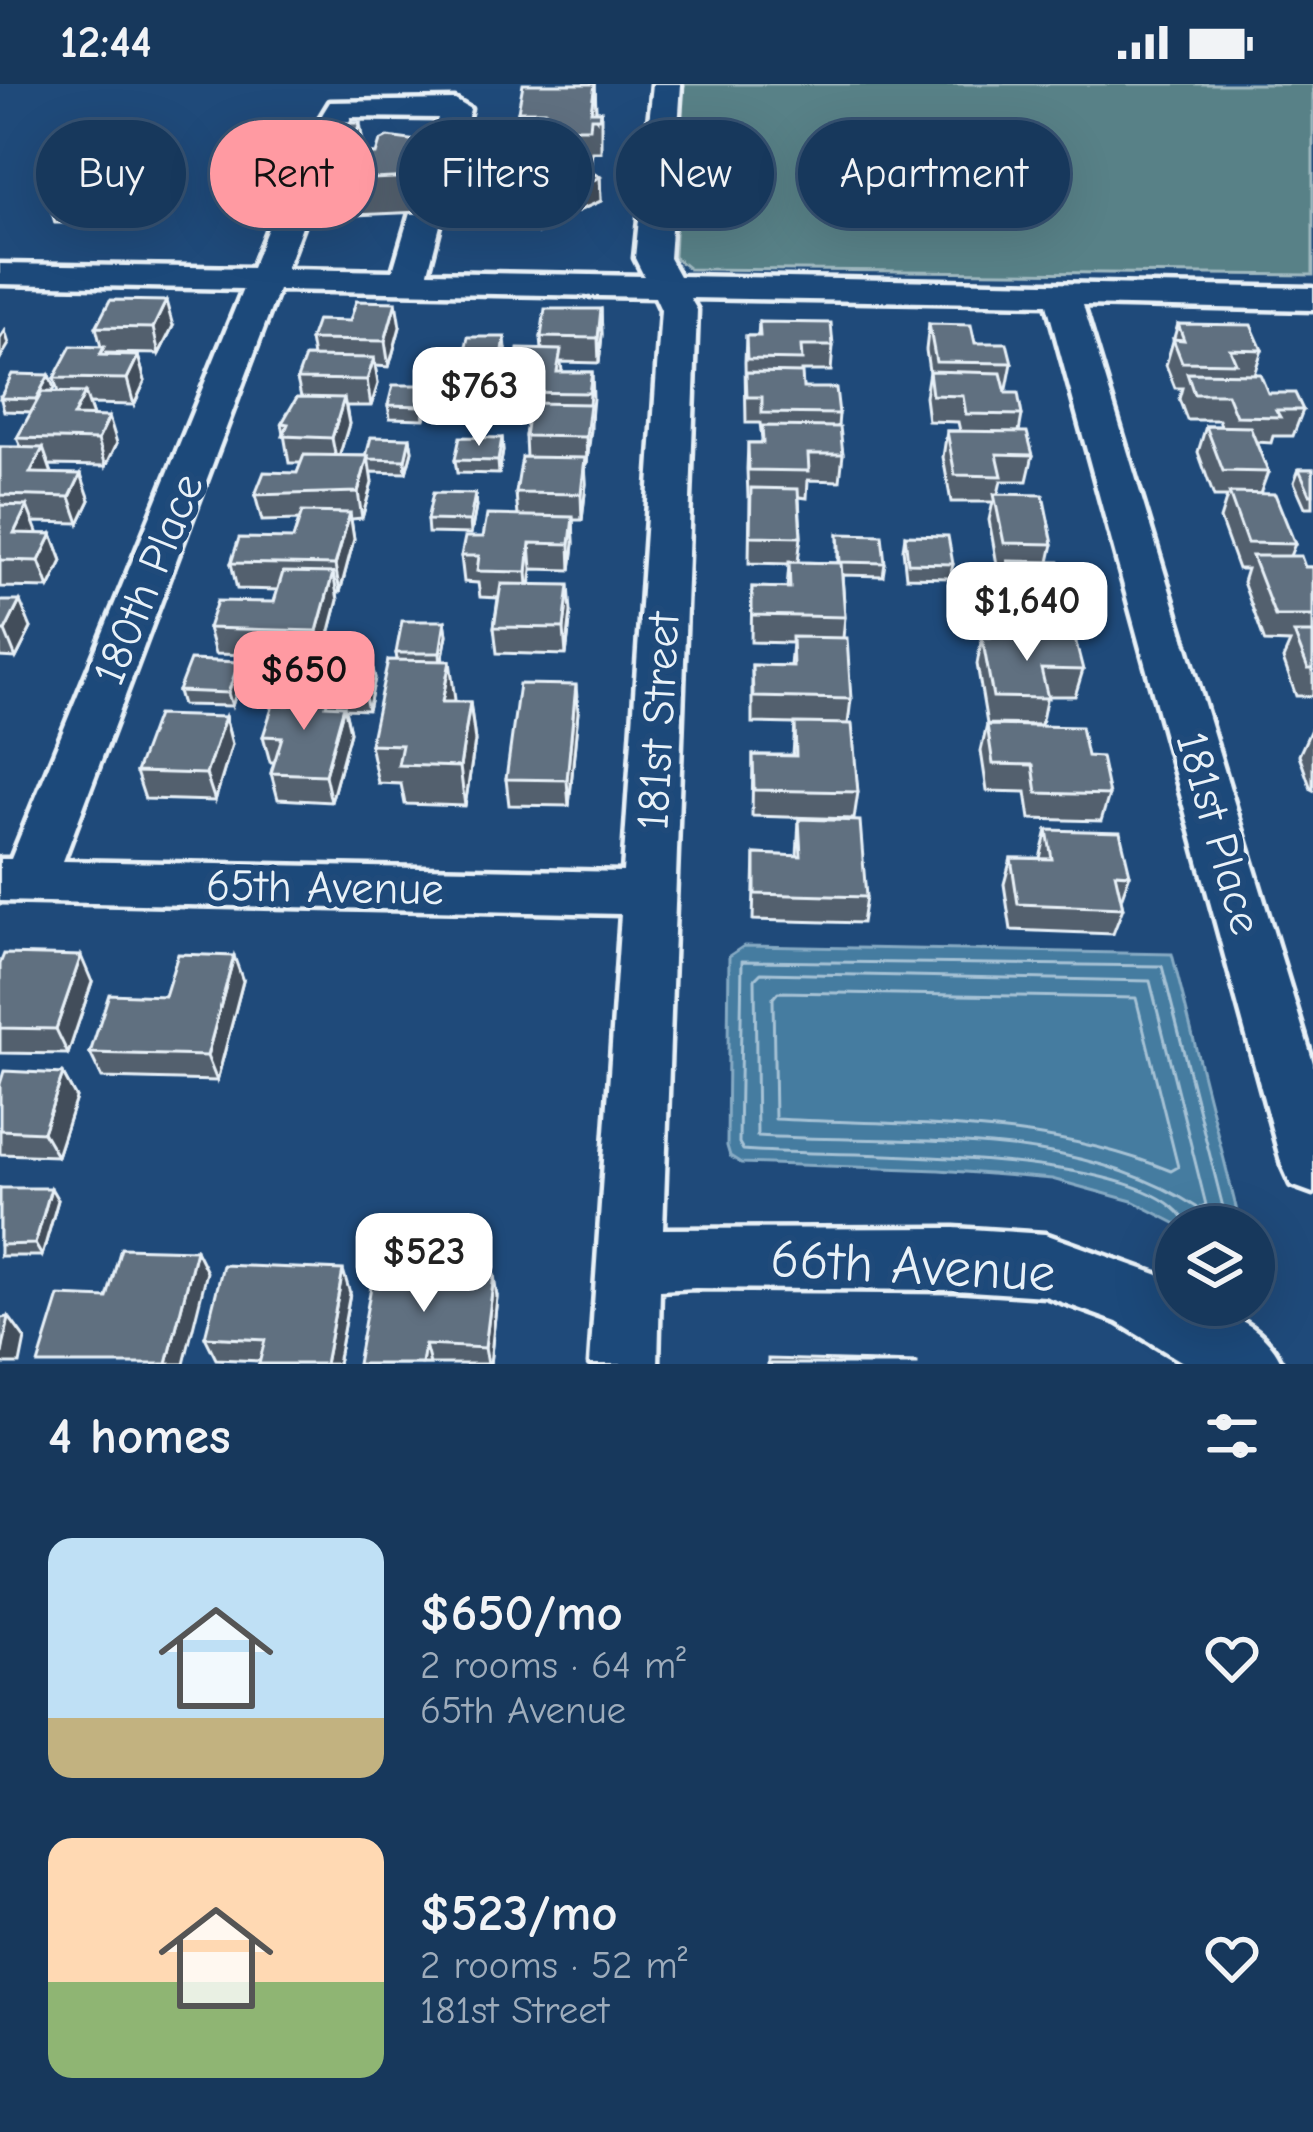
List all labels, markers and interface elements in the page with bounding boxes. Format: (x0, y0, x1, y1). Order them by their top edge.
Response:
text: 12:44 (60, 16, 152, 68)
chip: Buy (36, 120, 186, 228)
chip: Rent (210, 120, 375, 228)
chip: Filters (399, 120, 592, 228)
chip: New (616, 120, 774, 228)
chip: Apartment (798, 120, 1070, 228)
pin: $763 (408, 347, 550, 449)
text: $763 (439, 363, 519, 408)
street label: 180th Place (82, 466, 214, 692)
pin: $1,640 (929, 562, 1125, 664)
text: $1,640 (973, 578, 1081, 623)
street label: 181st Street (626, 610, 690, 831)
pin: $650 (233, 631, 375, 733)
text: $650 (261, 647, 347, 692)
street label: 181st Place (1165, 726, 1273, 940)
street label: 65th Avenue (206, 859, 444, 915)
map controls (1155, 1206, 1275, 1326)
button: layers (1155, 1206, 1275, 1326)
pin: $523 (353, 1213, 495, 1315)
street label: 66th Avenue (769, 1227, 1057, 1305)
text: $523 (383, 1229, 465, 1274)
icon: filters (1199, 1403, 1265, 1469)
text: 4 homes (48, 1407, 231, 1466)
text: $650/mo (420, 1584, 623, 1643)
icon: home (144, 1586, 288, 1730)
icon: heart (1199, 1625, 1265, 1691)
text: 2 rooms · 64 m² (420, 1643, 686, 1688)
text: 65th Avenue (420, 1688, 626, 1733)
text: $523/mo (420, 1884, 618, 1943)
icon: home (144, 1886, 288, 2030)
icon: heart (1199, 1925, 1265, 1991)
text: 2 rooms · 52 m² (420, 1943, 687, 1988)
text: 181st Street (420, 1988, 609, 2033)

